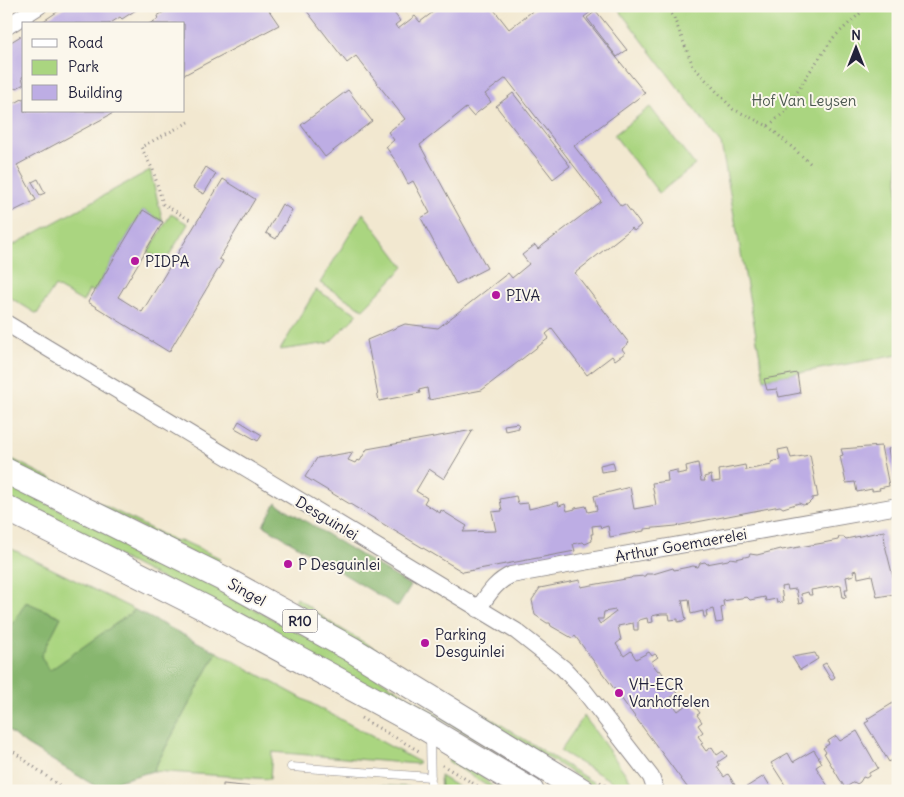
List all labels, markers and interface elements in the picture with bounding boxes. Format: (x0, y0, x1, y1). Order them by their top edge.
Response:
legend (22, 22, 185, 112)
north arrow (832, 22, 882, 72)
text: N (851, 26, 861, 44)
text: Road (68, 33, 103, 52)
text: Park (68, 57, 99, 76)
text: Building (68, 83, 123, 102)
park label: Hof Van Leysen (751, 91, 857, 110)
place label: PIDPA (145, 252, 190, 271)
marker: PIDPA (129, 255, 141, 267)
place label: PIVA (506, 286, 540, 305)
marker: PIVA (490, 289, 502, 301)
street label: Desguinlei (292, 492, 362, 544)
street label: Arthur Goemaerelei (614, 524, 748, 566)
place label: P Desguinlei (298, 555, 380, 574)
marker: P Desguinlei (282, 558, 294, 570)
street label: Singel (225, 574, 269, 610)
road number: R10 (282, 610, 318, 632)
place label: Parking Desguinlei (435, 625, 505, 661)
marker: Parking Desguinlei (419, 637, 431, 649)
place label: VH-ECR Vanhoffelen (629, 675, 710, 711)
marker: VH-ECR Vanhoffelen (613, 687, 625, 699)

